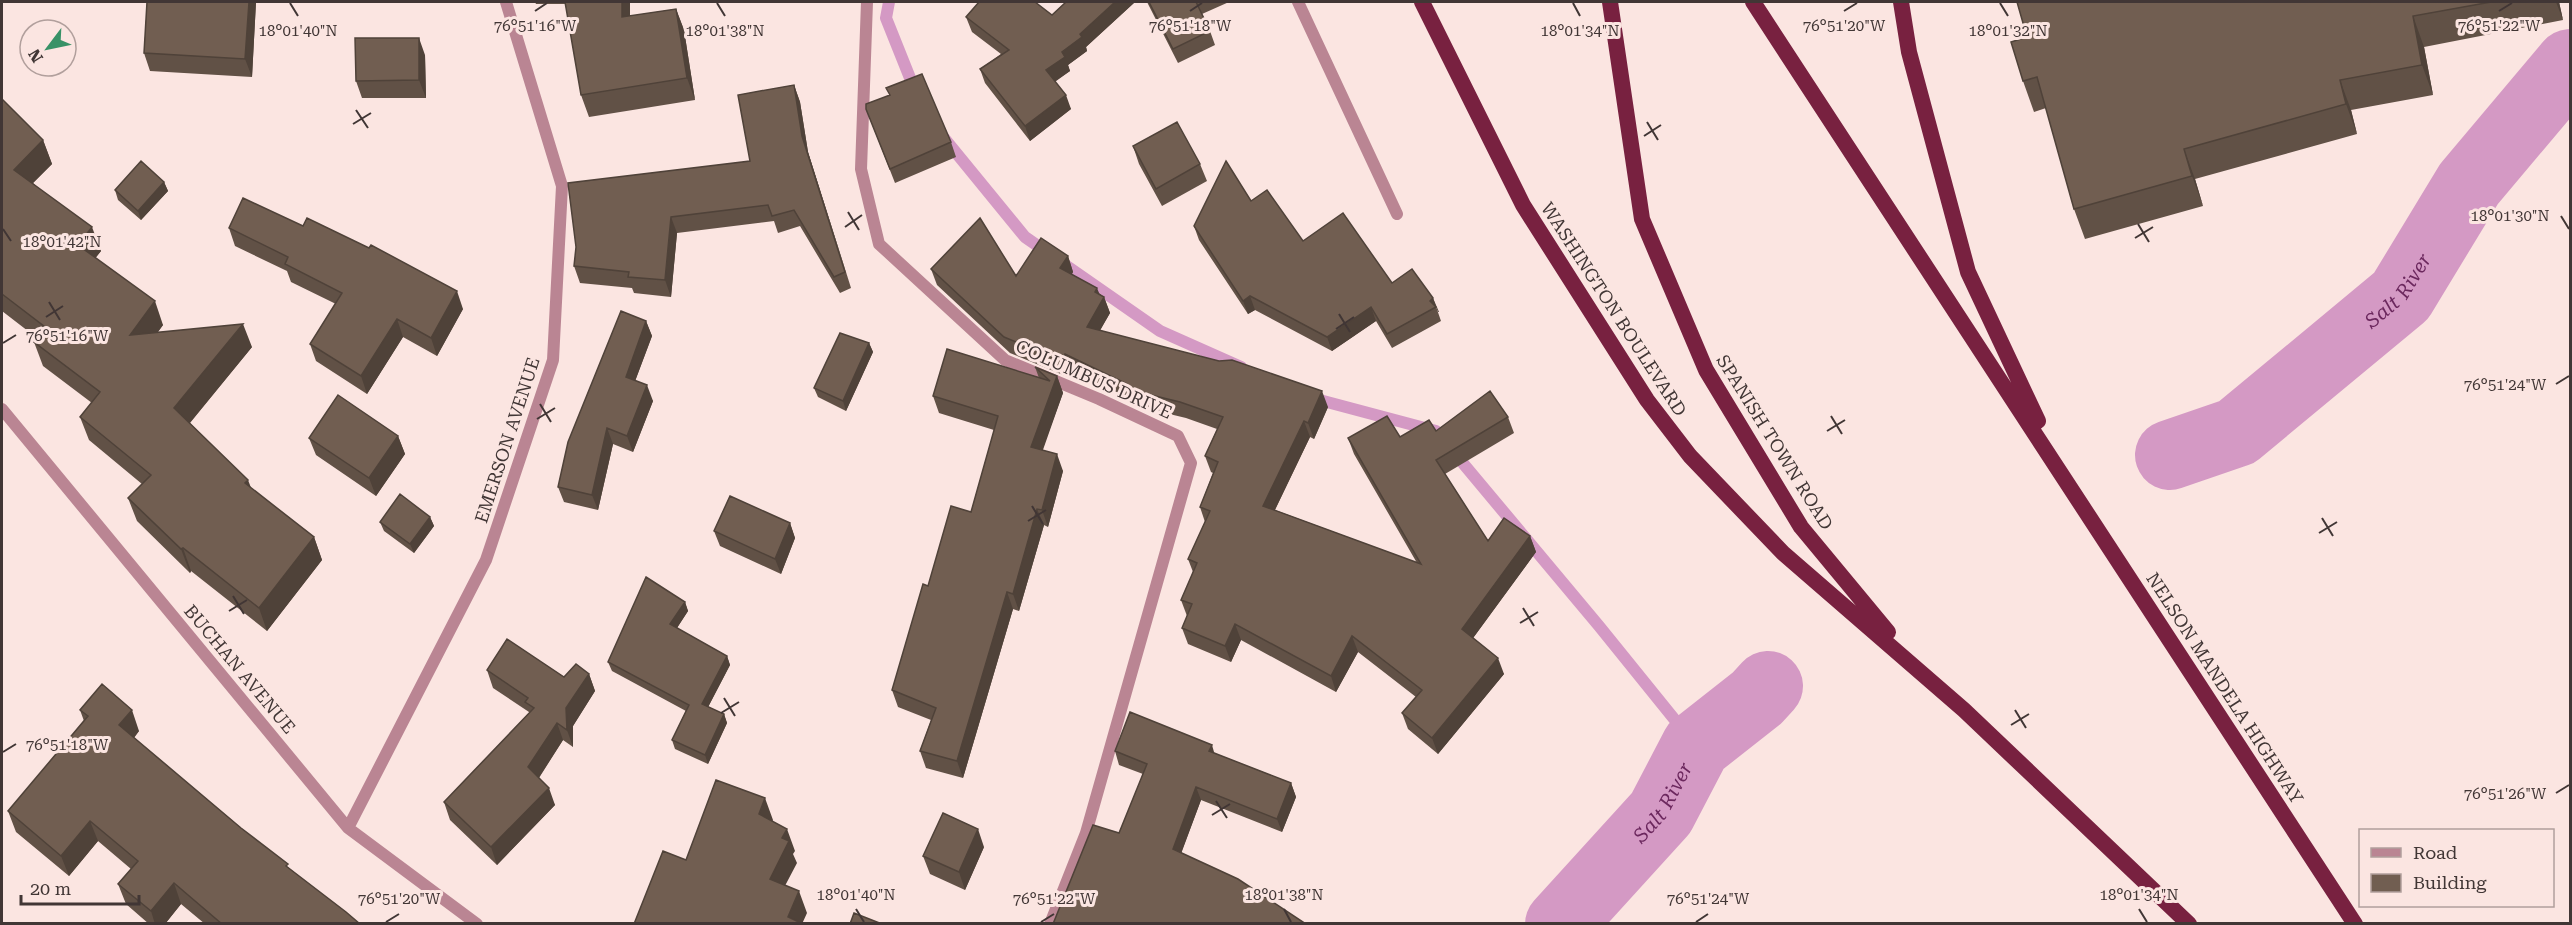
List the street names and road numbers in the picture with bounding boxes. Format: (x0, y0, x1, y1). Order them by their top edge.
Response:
street label: WASHINGTON BOULEVARD (1537, 198, 1691, 420)
street label: COLUMBUS DRIVE (1013, 335, 1175, 423)
street label: SPANISH TOWN ROAD (1712, 351, 1838, 533)
street label: EMERSON AVENUE (470, 354, 544, 526)
street label: NELSON MANDELA HIGHWAY (2142, 568, 2308, 808)
street label: BUCHAN AVENUE (180, 600, 300, 738)

